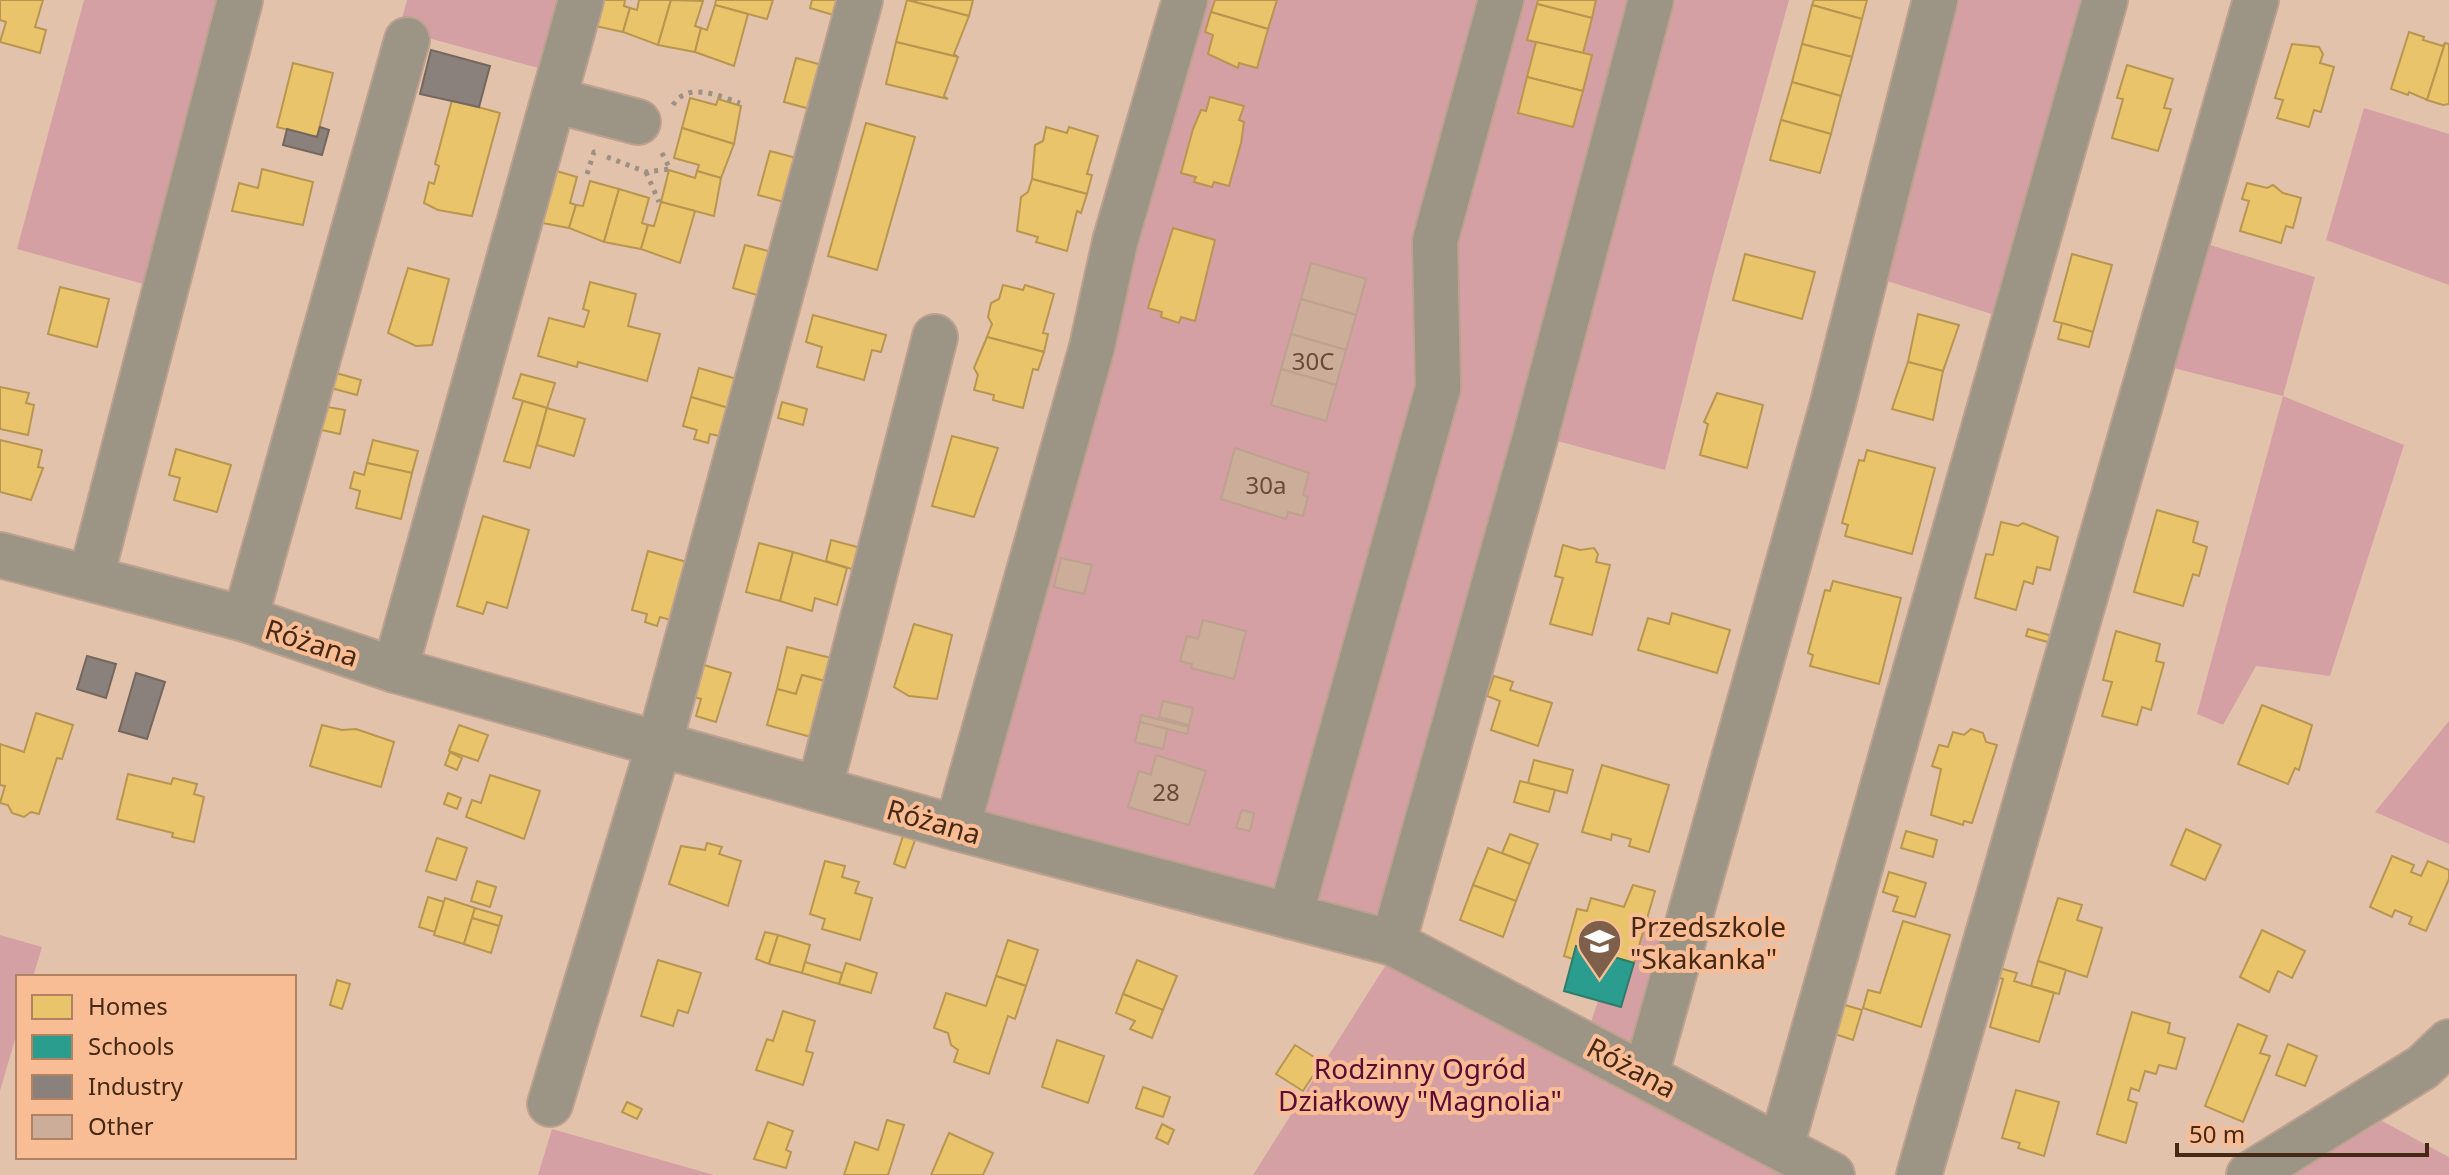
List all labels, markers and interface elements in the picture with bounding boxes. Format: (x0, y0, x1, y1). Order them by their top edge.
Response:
house number: 30C (1292, 344, 1334, 377)
house number: 30a (1246, 468, 1286, 501)
street label: Różana (260, 609, 364, 675)
house number: 28 (1152, 775, 1180, 808)
street label: Różana (883, 790, 985, 852)
place label: Przedszkole "Skakanka" (1630, 907, 1786, 977)
school or university icon: Przedszkole "Skakanka" (1575, 918, 1623, 981)
legend (16, 975, 296, 1159)
text: Homes (88, 989, 168, 1022)
street label: Różana (1581, 1028, 1683, 1106)
text: Schools (88, 1029, 174, 1062)
park label: Rodzinny Ogród Działkowy "Magnolia" (1278, 1049, 1562, 1119)
text: Industry (88, 1069, 184, 1102)
scale bar (2177, 1107, 2427, 1157)
text: Other (88, 1109, 154, 1142)
text: 50 m (2189, 1117, 2245, 1150)

